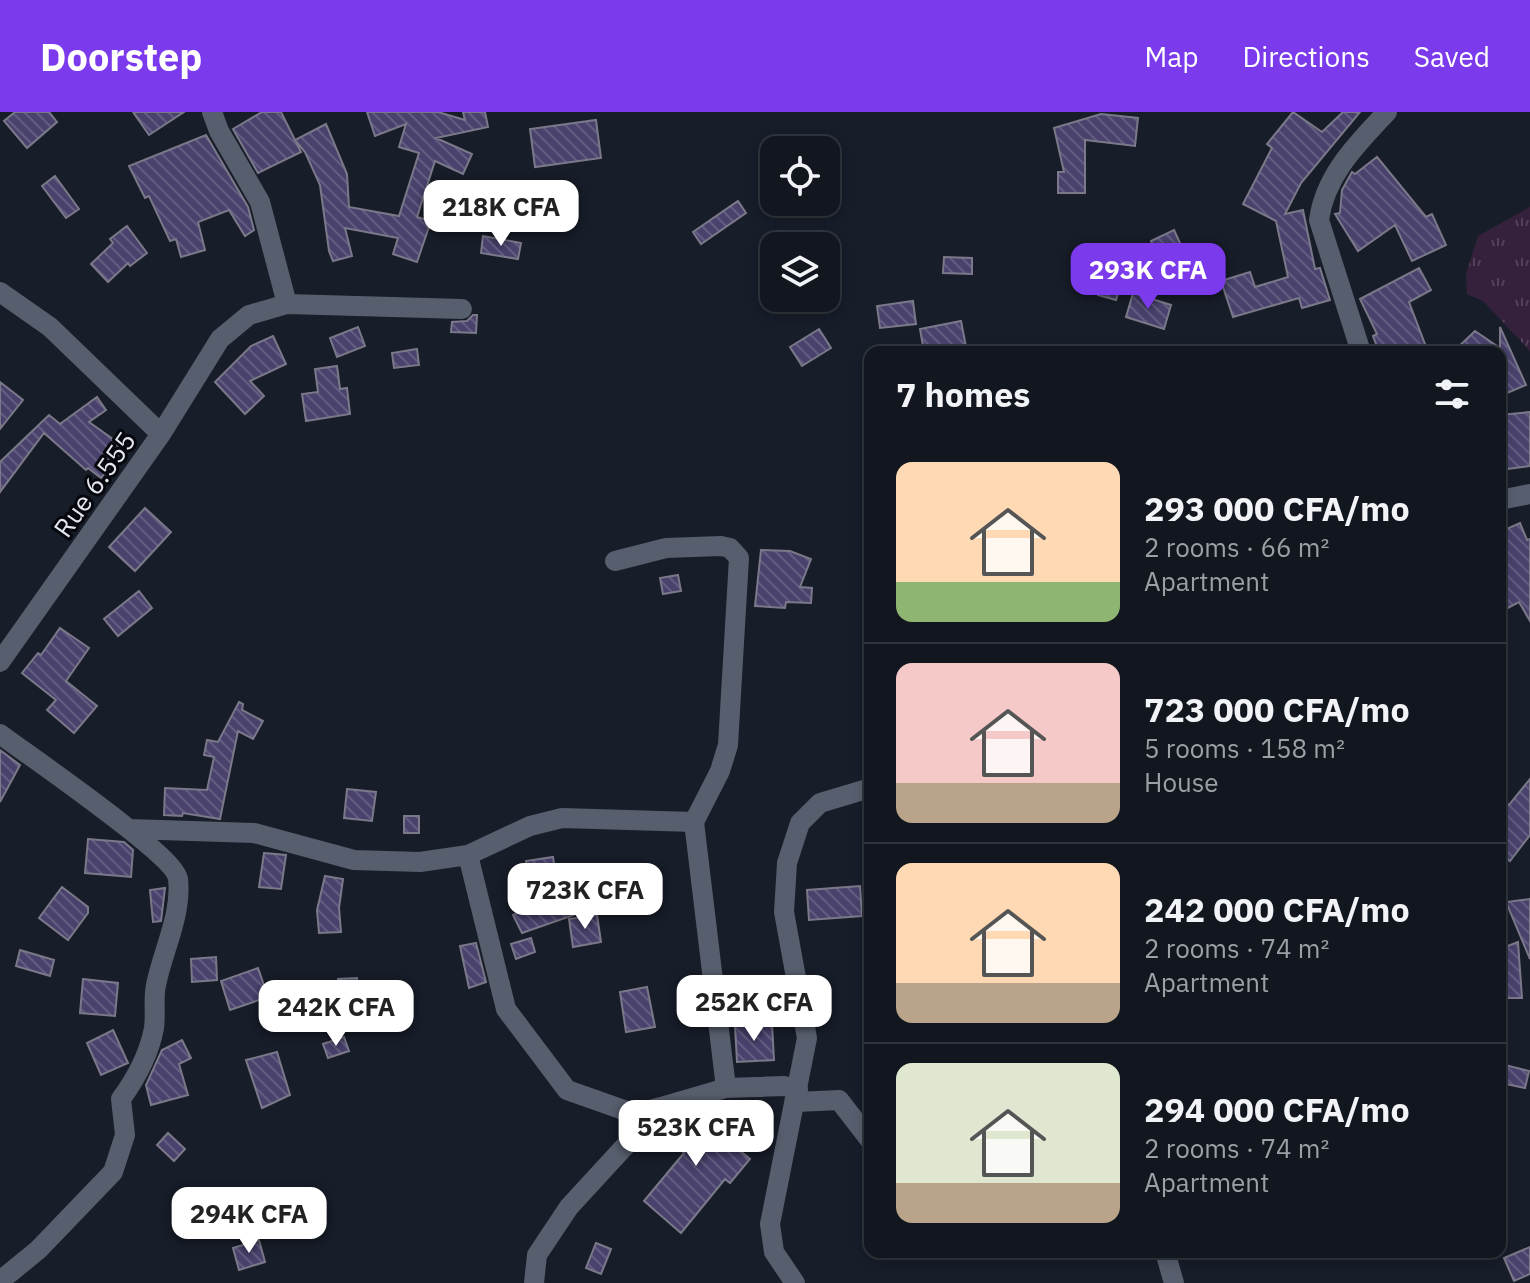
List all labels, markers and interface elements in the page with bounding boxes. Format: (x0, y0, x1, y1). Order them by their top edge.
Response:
text: Doorstep (40, 32, 202, 81)
text: Map (1144, 38, 1198, 75)
text: Directions (1242, 38, 1370, 75)
text: Saved (1414, 38, 1490, 75)
map controls (760, 136, 840, 312)
button: locate (760, 136, 840, 216)
pin: 218K CFA (418, 180, 584, 248)
text: 218K CFA (442, 189, 560, 223)
button: layers (760, 232, 840, 312)
pin: 293K CFA (1065, 243, 1231, 311)
text: 293K CFA (1089, 252, 1207, 286)
text: 7 homes (896, 372, 1031, 416)
icon: filters (1430, 372, 1474, 416)
street label: Rue 6.555 (45, 425, 143, 543)
text: 293 000 CFA/mo (1144, 486, 1410, 530)
icon: home (960, 494, 1056, 590)
text: 2 rooms · 66 m² (1144, 530, 1329, 564)
text: Apartment (1144, 564, 1269, 598)
text: 723 000 CFA/mo (1144, 687, 1410, 731)
icon: home (960, 695, 1056, 791)
text: 5 rooms · 158 m² (1144, 731, 1345, 765)
text: House (1144, 765, 1219, 799)
pin: 723K CFA (502, 863, 668, 931)
text: 723K CFA (526, 872, 644, 906)
text: 242 000 CFA/mo (1144, 887, 1410, 931)
icon: home (960, 895, 1056, 991)
text: 2 rooms · 74 m² (1144, 931, 1329, 965)
text: Apartment (1144, 965, 1269, 999)
pin: 252K CFA (671, 975, 837, 1043)
pin: 242K CFA (253, 980, 419, 1048)
text: 252K CFA (695, 984, 813, 1018)
text: 242K CFA (277, 989, 395, 1023)
text: 294 000 CFA/mo (1144, 1087, 1410, 1131)
icon: home (960, 1095, 1056, 1191)
pin: 523K CFA (613, 1100, 779, 1168)
text: 523K CFA (637, 1109, 755, 1143)
text: 2 rooms · 74 m² (1144, 1131, 1329, 1165)
text: Apartment (1144, 1165, 1269, 1199)
pin: 294K CFA (166, 1187, 332, 1255)
text: 294K CFA (190, 1196, 308, 1230)

